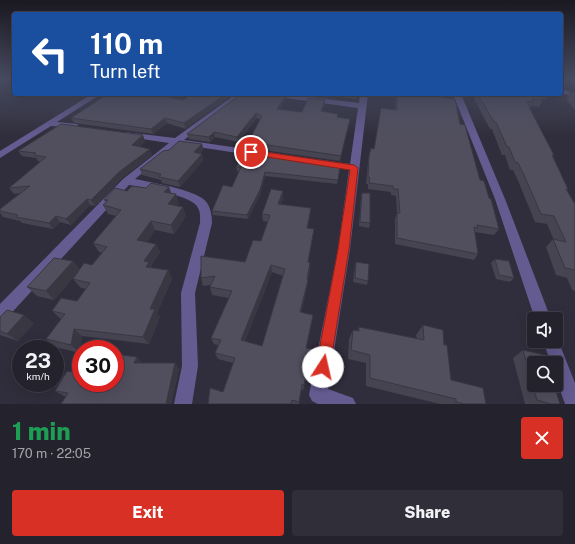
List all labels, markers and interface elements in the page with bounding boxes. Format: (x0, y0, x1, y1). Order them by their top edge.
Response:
text: 110 m (90, 27, 163, 60)
icon: left (24, 28, 76, 80)
text: Turn left (90, 61, 160, 82)
pin (234, 135, 268, 169)
icon: arrive (240, 141, 262, 163)
map controls (527, 312, 563, 392)
button: sound (527, 312, 563, 348)
speed limit sign: 30 (72, 340, 124, 392)
position arrow (302, 346, 344, 388)
text: 23 (25, 349, 51, 373)
button: search (527, 356, 563, 392)
text: km/h (26, 370, 50, 382)
text: 1 min (12, 417, 71, 445)
button: close (521, 417, 563, 459)
text: 170 m · 22:05 (12, 446, 91, 461)
button: Exit (12, 490, 284, 536)
button: Share (292, 490, 563, 536)

